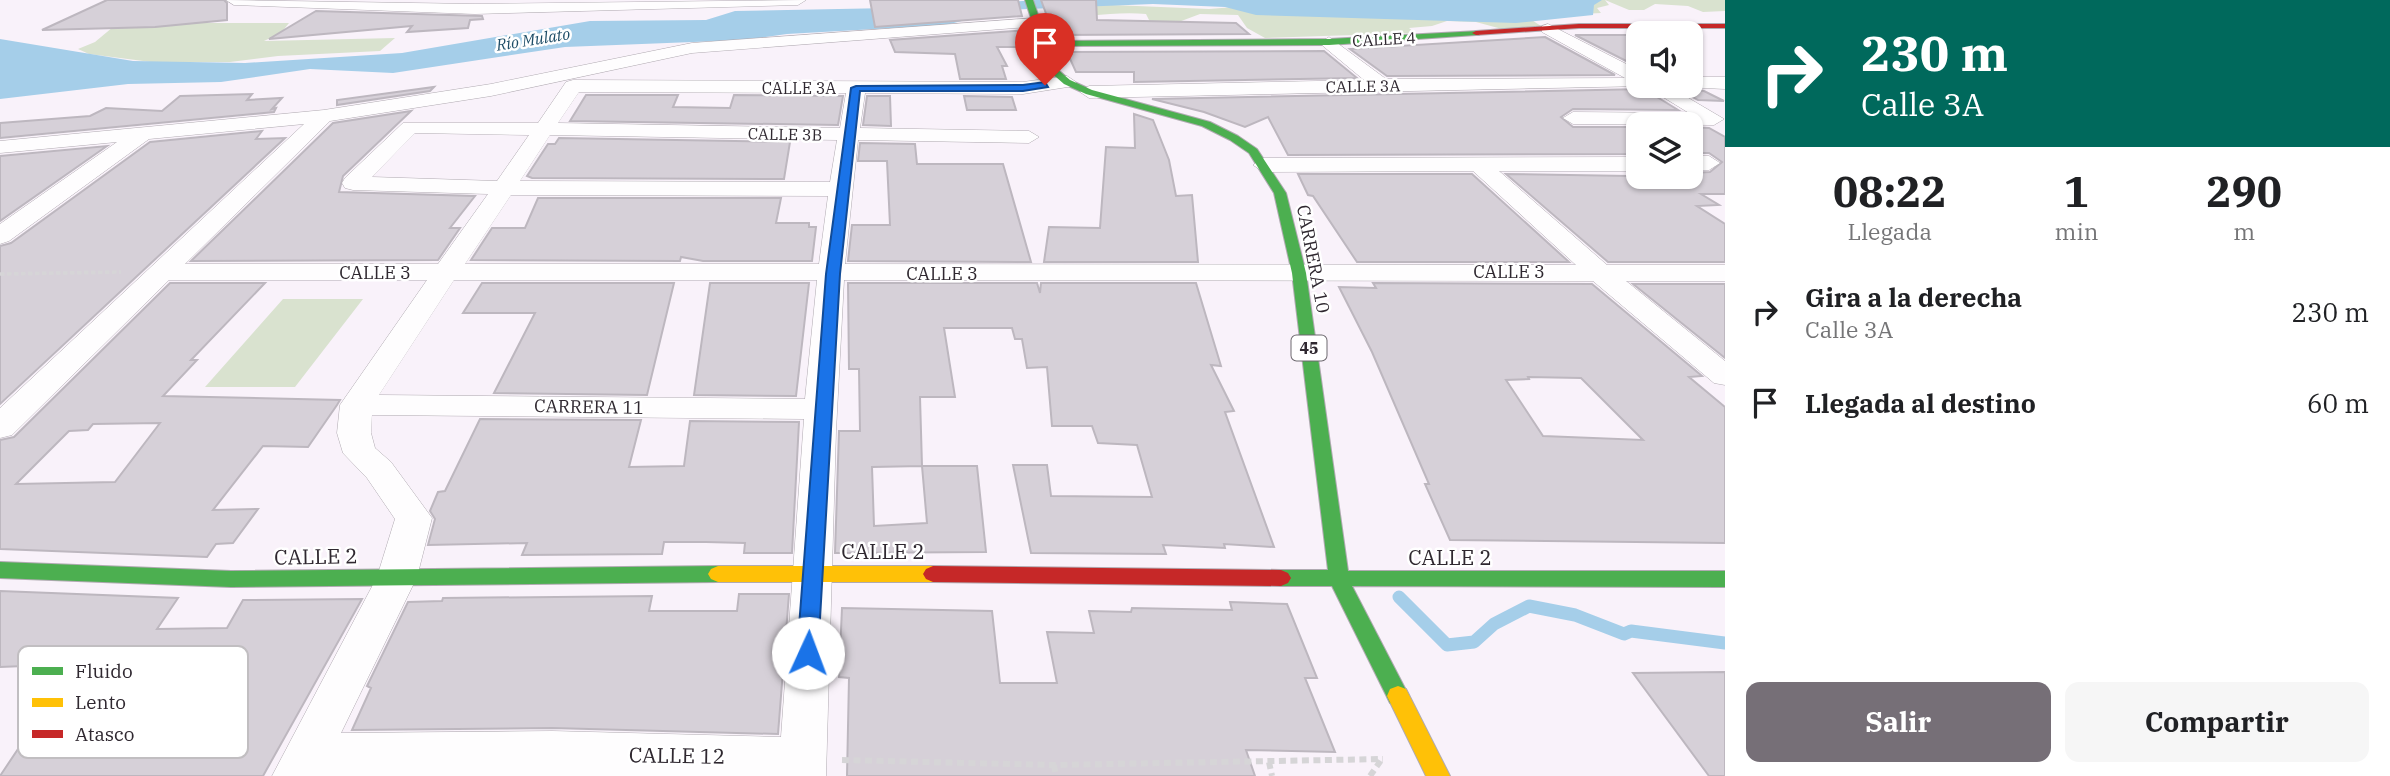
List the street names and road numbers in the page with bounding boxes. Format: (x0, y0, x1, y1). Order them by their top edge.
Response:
street label: CALLE 4 (1352, 27, 1416, 51)
street label: CALLE 3A (1325, 75, 1401, 97)
street label: CALLE 3A (762, 78, 836, 98)
street label: CALLE 3B (748, 123, 822, 145)
street label: CARRERA 10 (1292, 203, 1335, 315)
street label: CALLE 3 (1473, 260, 1545, 283)
street label: CALLE 3 (339, 261, 411, 284)
street label: CALLE 3 (906, 262, 978, 285)
road number: 45 (1292, 336, 1326, 360)
street label: CARRERA 11 (534, 394, 644, 419)
street label: CALLE 2 (841, 537, 925, 565)
street label: CALLE 2 (274, 541, 358, 571)
street label: CALLE 2 (1408, 543, 1492, 571)
street label: CALLE 12 (629, 740, 725, 770)

